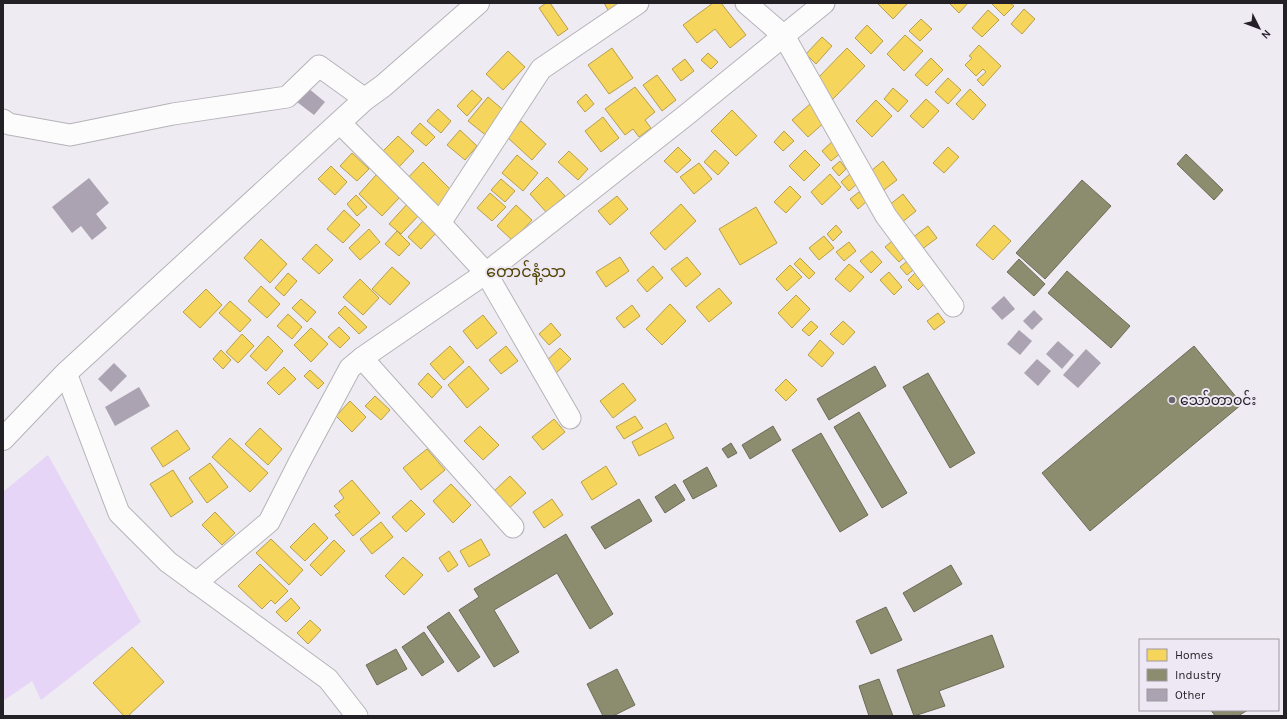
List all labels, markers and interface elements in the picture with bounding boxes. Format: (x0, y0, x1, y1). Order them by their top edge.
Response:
north arrow (1239, 8, 1279, 48)
text: N (1259, 27, 1274, 42)
district label: တောင်နံ့သာ (486, 260, 566, 285)
place label: သော်တာဝင်း (1180, 390, 1256, 409)
marker: သော်တာဝင်း (1167, 395, 1177, 405)
legend (1139, 639, 1279, 711)
text: Homes (1175, 648, 1213, 662)
text: Industry (1175, 668, 1221, 682)
text: Other (1175, 688, 1206, 702)

